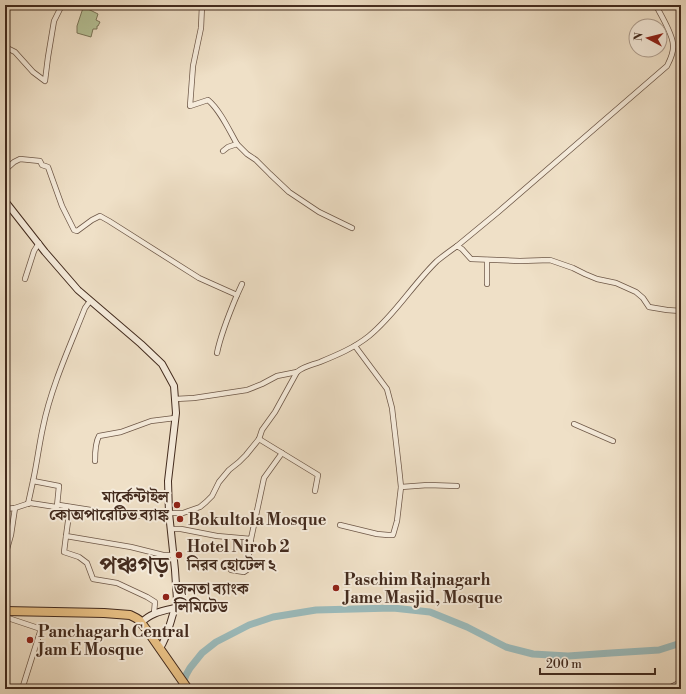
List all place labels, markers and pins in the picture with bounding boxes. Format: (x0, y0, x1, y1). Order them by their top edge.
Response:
place label: মার্কেন্টাইল কোঅপারেটিভ ব্যাঙ্ক (49, 487, 170, 525)
marker: মার্কেন্টাইল কোঅপারেটিভ ব্যাঙ্ক (172, 500, 182, 510)
place label: Bokultola Mosque (188, 510, 327, 530)
marker: Bokultola Mosque (175, 514, 185, 524)
place label: Hotel Nirob 2 নিরব হোটেল ২ (186, 537, 289, 575)
marker: Hotel Nirob 2 নিরব হোটেল ২ (174, 550, 184, 560)
place label: Paschim Rajnagarh Jame Masjid, Mosque (342, 570, 503, 608)
place label: জনতা ব্যাংক লিমিটেড (173, 579, 250, 617)
marker: Paschim Rajnagarh Jame Masjid, Mosque (331, 583, 341, 593)
marker: জনতা ব্যাংক লিমিটেড (161, 592, 171, 602)
place label: Panchagarh Central Jam E Mosque (36, 622, 190, 660)
marker: Panchagarh Central Jam E Mosque (25, 635, 35, 645)

